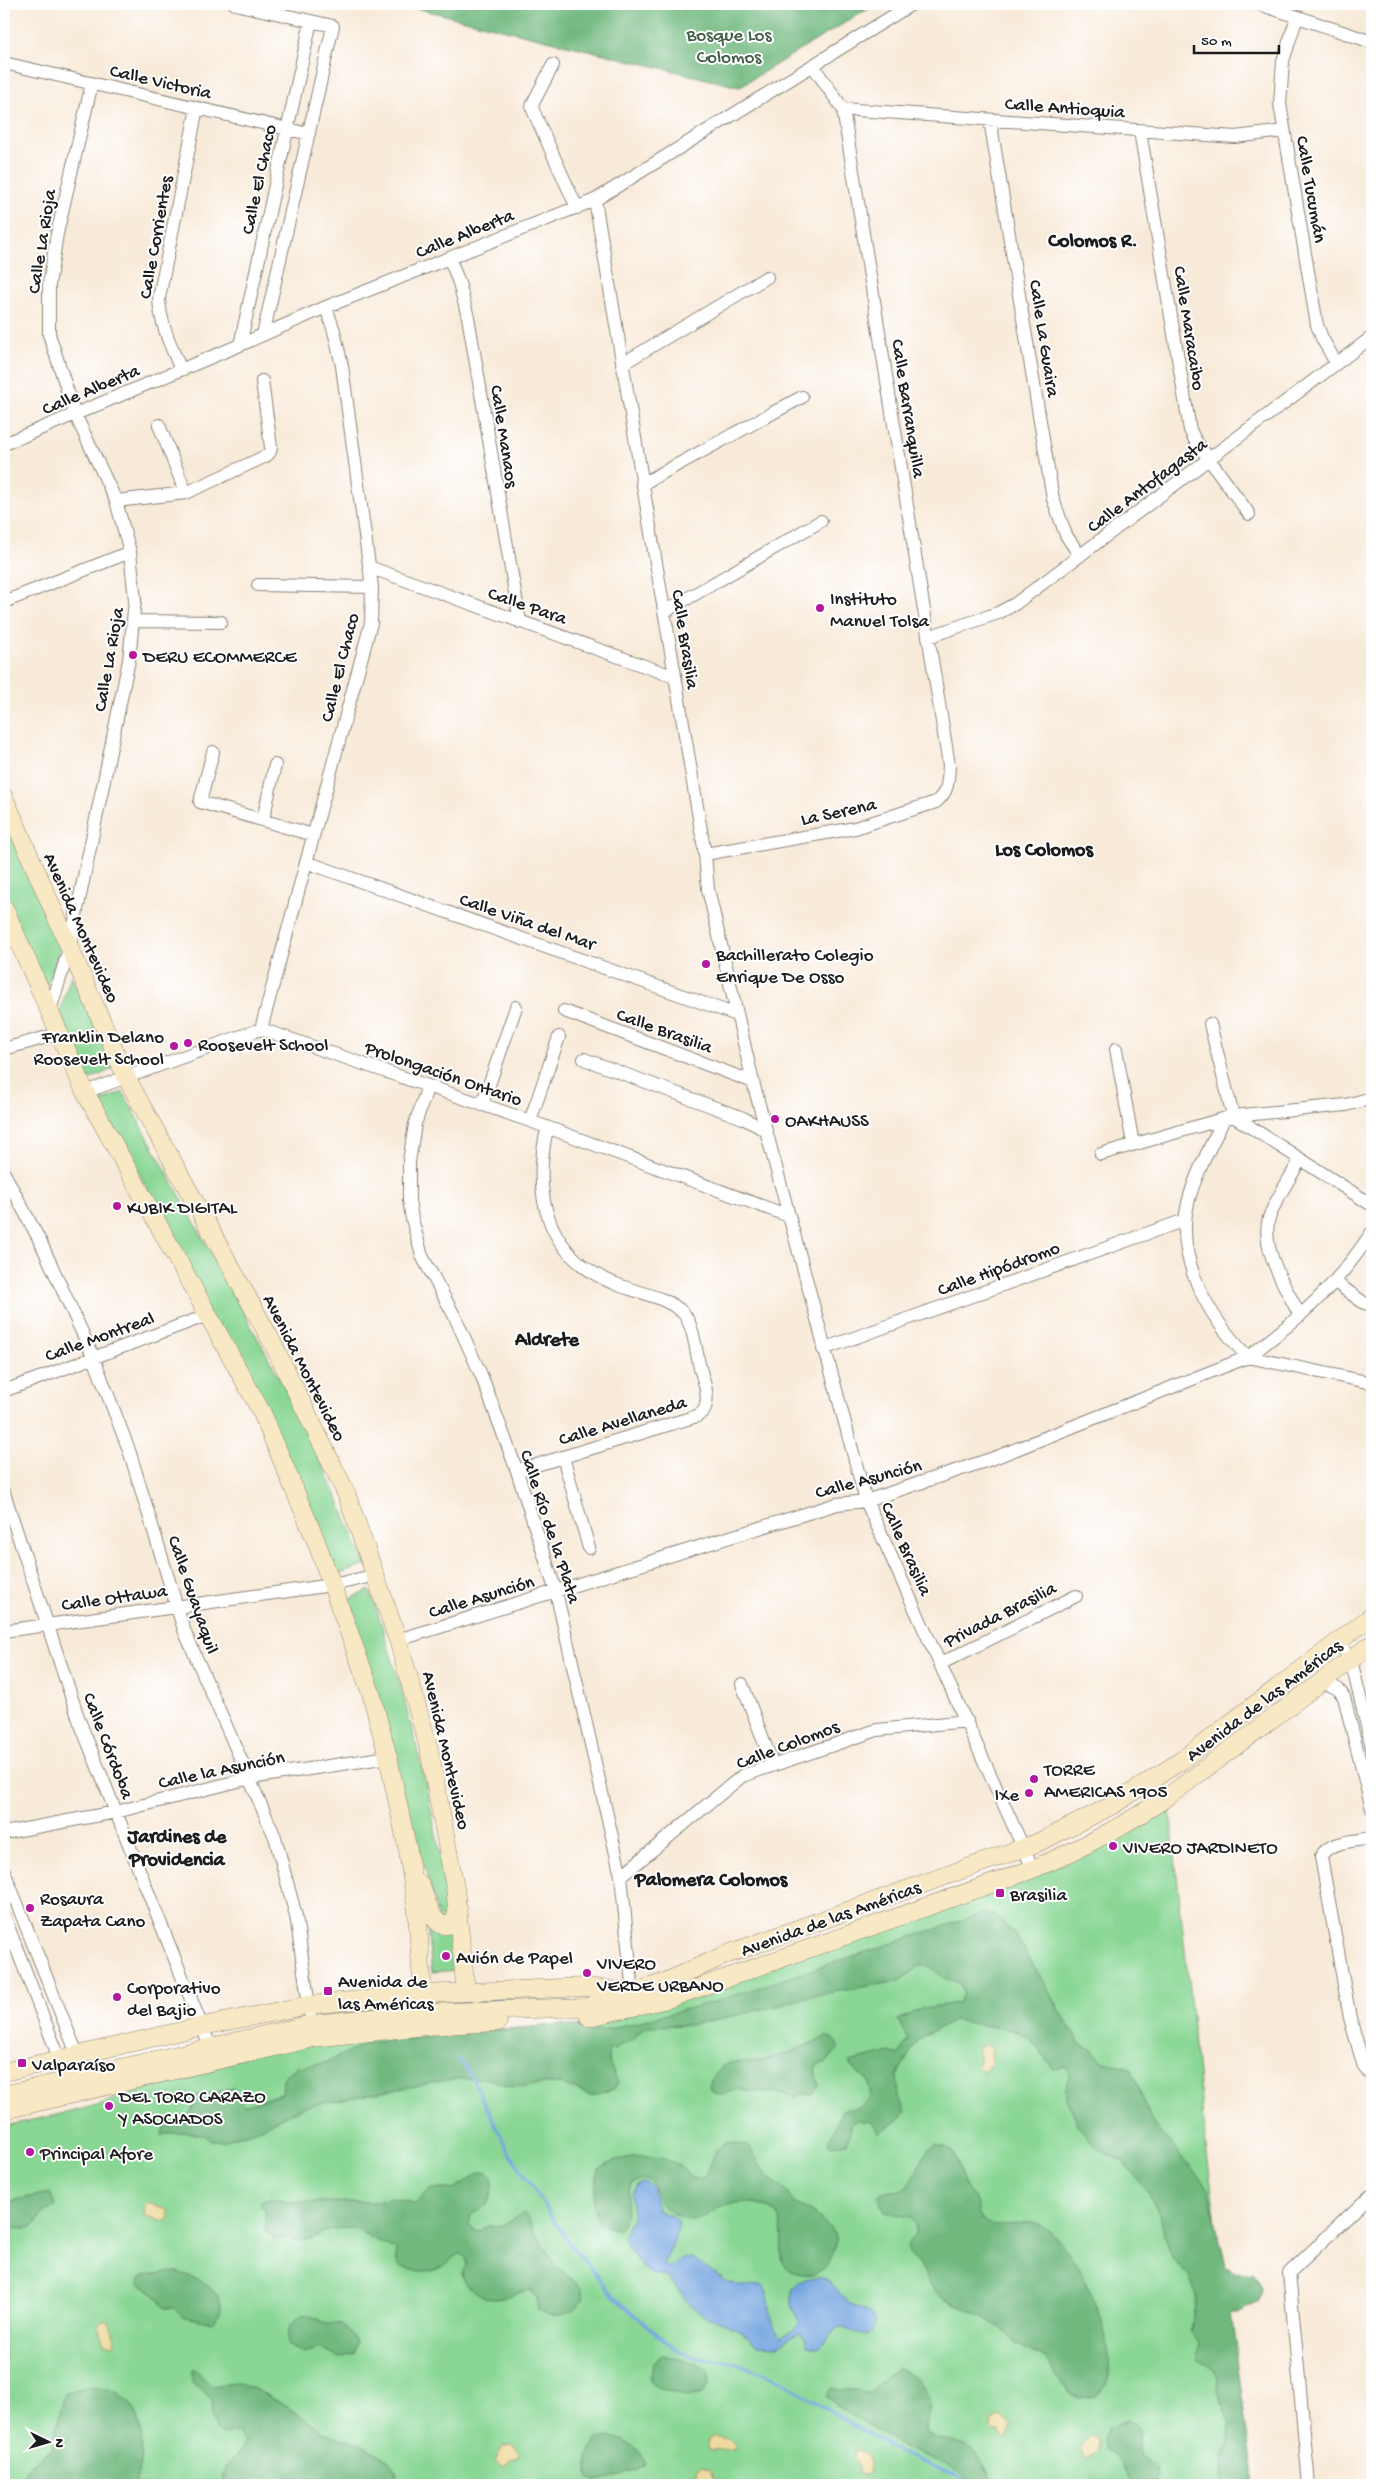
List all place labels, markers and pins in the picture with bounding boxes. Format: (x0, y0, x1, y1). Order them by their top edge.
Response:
place label: Instituto Manuel Tolsa (830, 589, 931, 634)
marker: Instituto Manuel Tolsa (814, 602, 826, 614)
place label: DERU ECOMMERCE (141, 647, 298, 670)
marker: DERU ECOMMERCE (127, 649, 139, 661)
place label: Bachillerato Colegio Enrique De Osso (715, 945, 874, 990)
marker: Bachillerato Colegio Enrique De Osso (700, 958, 712, 970)
place label: Franklin Delano Roosevelt School (34, 1027, 164, 1072)
place label: Roosevelt School (198, 1035, 329, 1058)
marker: Roosevelt School (182, 1037, 194, 1049)
marker: Franklin Delano Roosevelt School (168, 1040, 180, 1052)
place label: OAKHAUSS (785, 1111, 869, 1134)
marker: OAKHAUSS (769, 1113, 781, 1125)
place label: KUBIK DIGITAL (127, 1198, 238, 1221)
marker: KUBIK DIGITAL (111, 1200, 123, 1212)
place label: TORRE AMERICAS 1905 (1043, 1760, 1168, 1805)
marker: TORRE AMERICAS 1905 (1028, 1773, 1040, 1785)
place label: IXe (995, 1785, 1019, 1808)
marker: IXe (1023, 1787, 1035, 1799)
place label: VIVERO JARDINETO (1122, 1838, 1278, 1861)
marker: VIVERO JARDINETO (1107, 1840, 1119, 1852)
place label: Brasilia (1009, 1885, 1068, 1908)
marker: Brasilia (994, 1887, 1006, 1899)
place label: Rosaura Zapata Cano (40, 1889, 145, 1934)
marker: Rosaura Zapata Cano (24, 1902, 36, 1914)
place label: Avión de Papel (456, 1948, 573, 1971)
marker: Avión de Papel (440, 1950, 452, 1962)
place label: VIVERO VERDE URBANO (596, 1954, 724, 1999)
marker: VIVERO VERDE URBANO (581, 1967, 593, 1979)
place label: Avenida de las Américas (338, 1972, 435, 2017)
place label: Corporativo del Bajio (127, 1978, 221, 2023)
marker: Avenida de las Américas (322, 1985, 334, 1997)
marker: Corporativo del Bajio (111, 1991, 123, 2003)
place label: Valparaíso (31, 2055, 116, 2078)
marker: Valparaíso (16, 2057, 28, 2069)
place label: DEL TORO CARAZO Y ASOCIADOS (117, 2087, 266, 2132)
marker: DEL TORO CARAZO Y ASOCIADOS (103, 2100, 115, 2112)
place label: Principal Afore (39, 2144, 153, 2167)
marker: Principal Afore (24, 2146, 36, 2158)

